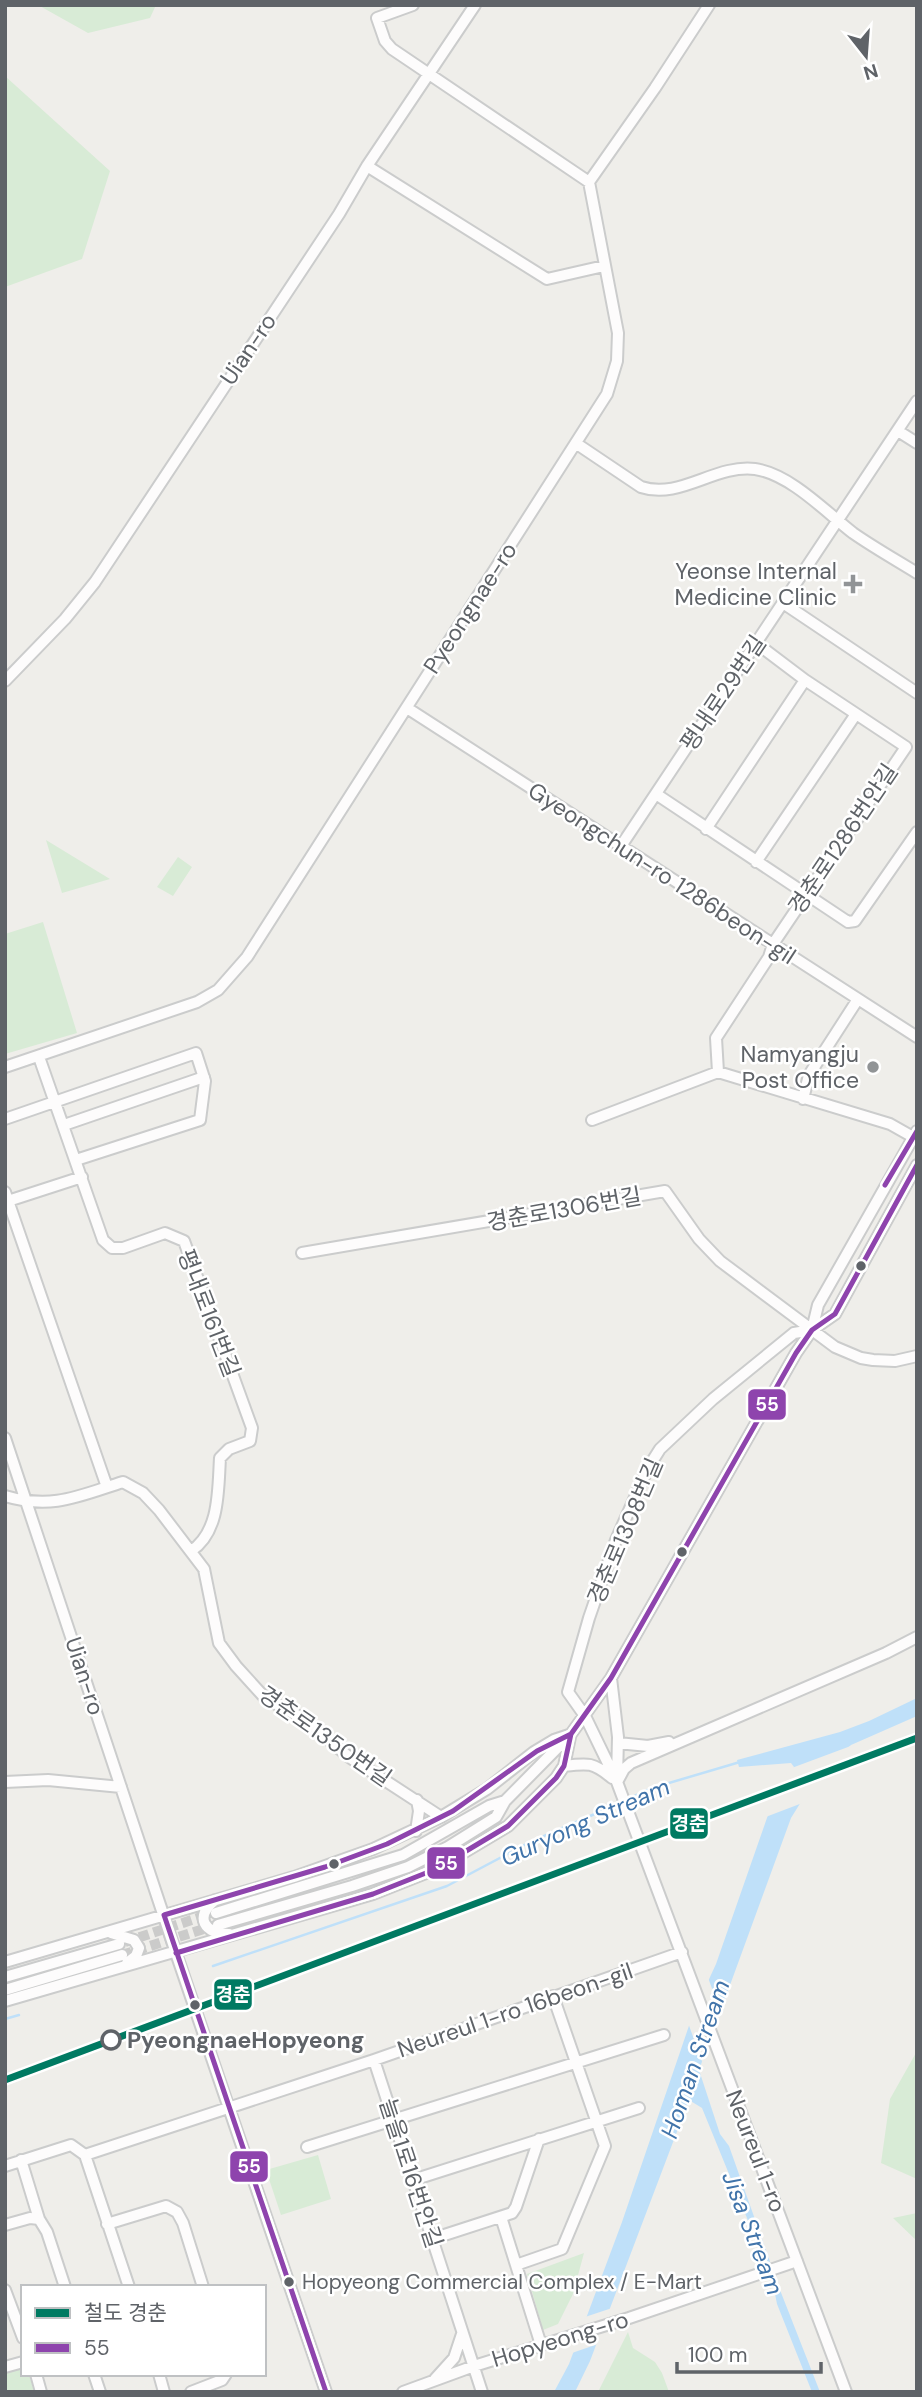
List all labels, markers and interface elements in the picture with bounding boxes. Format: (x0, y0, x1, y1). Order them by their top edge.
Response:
north arrow (831, 21, 901, 91)
text: N (861, 58, 881, 86)
street label: Uian-ro (213, 307, 283, 391)
street label: Pyeongnae-ro (416, 537, 524, 679)
place label: Yeonse Internal Medicine Clinic (675, 556, 837, 612)
marker: Yeonse Internal Medicine Clinic (843, 574, 863, 594)
street label: 평내로29번길 (673, 629, 773, 757)
street label: 경춘로1286번안길 (782, 758, 904, 920)
street label: Gyeongchun-ro 1286beon-gil (523, 775, 801, 971)
place label: Namyangju Post Office (741, 1039, 859, 1095)
marker: Namyangju Post Office (865, 1059, 881, 1075)
street label: 경춘로1306번길 (484, 1181, 644, 1237)
street label: 평내로161번길 (171, 1245, 247, 1381)
unlabelled marker (854, 1259, 868, 1273)
line badge: 55 (747, 1388, 787, 1421)
text: 55 (755, 1392, 779, 1417)
street label: 경춘로1308번길 (581, 1453, 669, 1609)
unlabelled marker (675, 1545, 689, 1559)
street label: Uian-ro (58, 1633, 112, 1719)
street label: 경춘로1350번길 (252, 1679, 398, 1793)
water label: Guryong Stream (496, 1771, 674, 1873)
line badge: 경춘 (669, 1807, 709, 1840)
text: 경춘 (672, 1811, 706, 1836)
line badge: 55 (426, 1846, 466, 1880)
text: 55 (434, 1851, 458, 1876)
unlabelled marker (327, 1857, 341, 1871)
street label: Neureul 1-ro 16beon-gil (393, 1956, 637, 2064)
water label: Homan Stream (653, 1976, 737, 2142)
line badge: 경춘 (213, 1978, 253, 2011)
text: 경춘 (216, 1982, 250, 2007)
unlabelled marker (188, 1998, 202, 2012)
place label: PyeongnaeHopyeong (127, 2025, 364, 2055)
marker: PyeongnaeHopyeong (101, 2030, 121, 2050)
street label: Neureul 1-ro (719, 2085, 793, 2217)
street label: 늘을1로16번안길 (373, 2094, 449, 2252)
line badge: 55 (229, 2150, 269, 2183)
text: 55 (237, 2154, 261, 2179)
water label: Jisa Stream (715, 2167, 791, 2299)
place label: Hopyeong Commercial Complex / E-Mart (302, 2268, 702, 2296)
marker: Hopyeong Commercial Complex / E-Mart (282, 2275, 296, 2289)
legend (21, 2285, 266, 2376)
text: 철도 경춘 (84, 2299, 167, 2327)
street label: Hopyeong-ro (488, 2304, 632, 2374)
scale bar (677, 2330, 820, 2374)
text: 55 (84, 2334, 110, 2362)
text: 100 m (688, 2341, 748, 2369)

